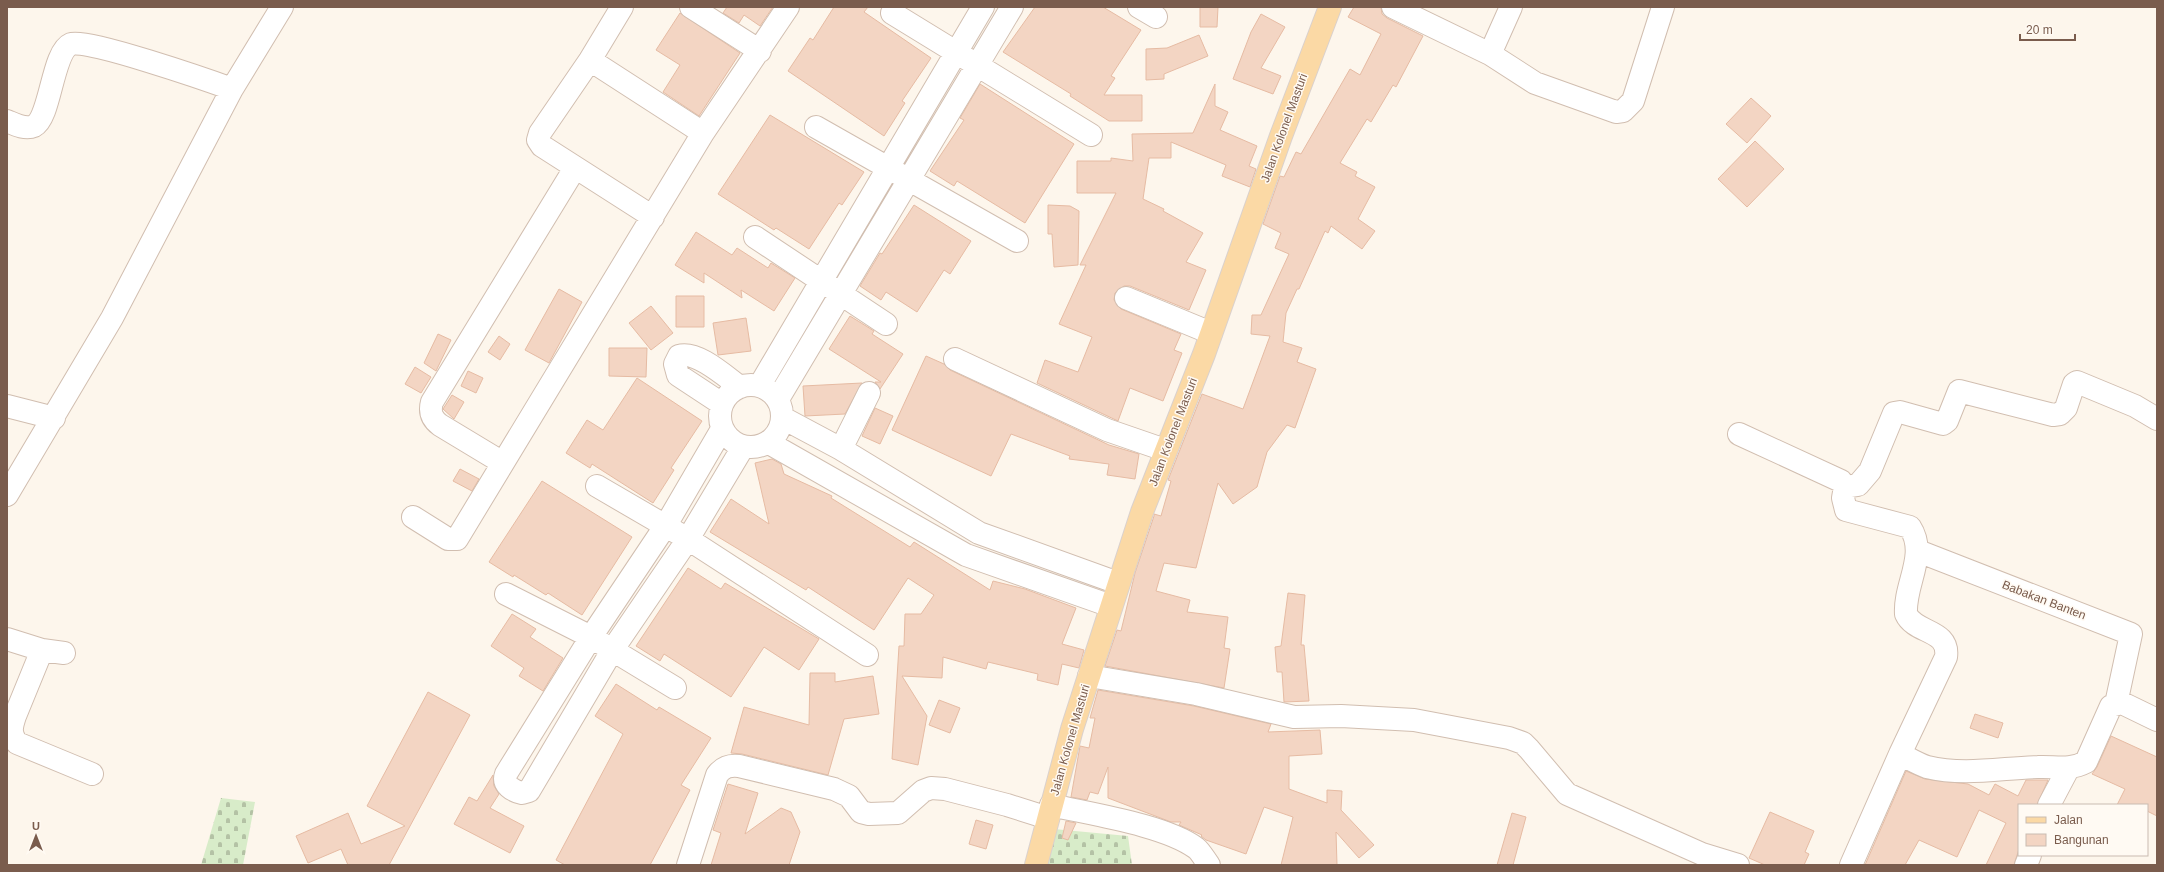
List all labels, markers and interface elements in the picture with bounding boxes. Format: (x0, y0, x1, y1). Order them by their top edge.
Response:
scale bar (2020, 16, 2075, 42)
text: 20 m (2026, 23, 2053, 37)
street label: Jalan Kolonel Masturi (1258, 72, 1310, 184)
street label: Jalan Kolonel Masturi (1146, 376, 1200, 488)
street label: Babakan Banten (2000, 578, 2088, 622)
street label: Jalan Kolonel Masturi (1047, 683, 1093, 797)
legend (2018, 804, 2148, 856)
text: Jalan (2054, 813, 2083, 827)
north arrow (16, 816, 56, 856)
text: U (32, 820, 40, 832)
text: Bangunan (2054, 833, 2109, 847)

